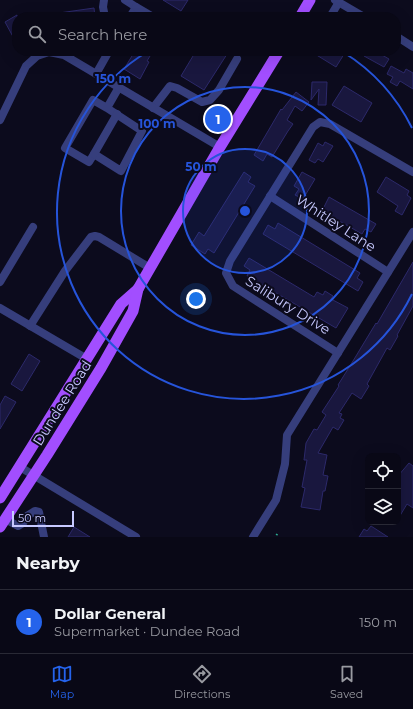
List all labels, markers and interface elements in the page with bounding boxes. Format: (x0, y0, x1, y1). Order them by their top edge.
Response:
search box (12, 12, 401, 56)
icon: search (26, 23, 48, 45)
text: Search here (58, 25, 147, 44)
text: 150 m (95, 71, 131, 86)
pin: 1 (205, 104, 231, 134)
text: 100 m (139, 116, 175, 131)
text: 50 m (185, 159, 217, 174)
street label: Whitley Lane (293, 190, 379, 256)
centre of rings (238, 204, 252, 218)
street label: Salibury Drive (242, 272, 334, 338)
your location (186, 289, 206, 309)
street label: Dundee Road (29, 357, 95, 449)
map controls (365, 453, 401, 525)
button: locate (365, 453, 401, 489)
button: layers (365, 489, 401, 525)
scale bar (12, 509, 74, 528)
text: 50 m (18, 511, 46, 525)
text: Nearby (16, 553, 80, 573)
text: Dollar General (54, 604, 166, 623)
text: 1 (26, 614, 32, 630)
text: 150 m (359, 614, 397, 630)
text: Supermarket · Dundee Road (54, 623, 240, 639)
tab: Map (50, 663, 74, 701)
tab: Directions (174, 663, 230, 701)
tab: Saved (330, 663, 363, 701)

